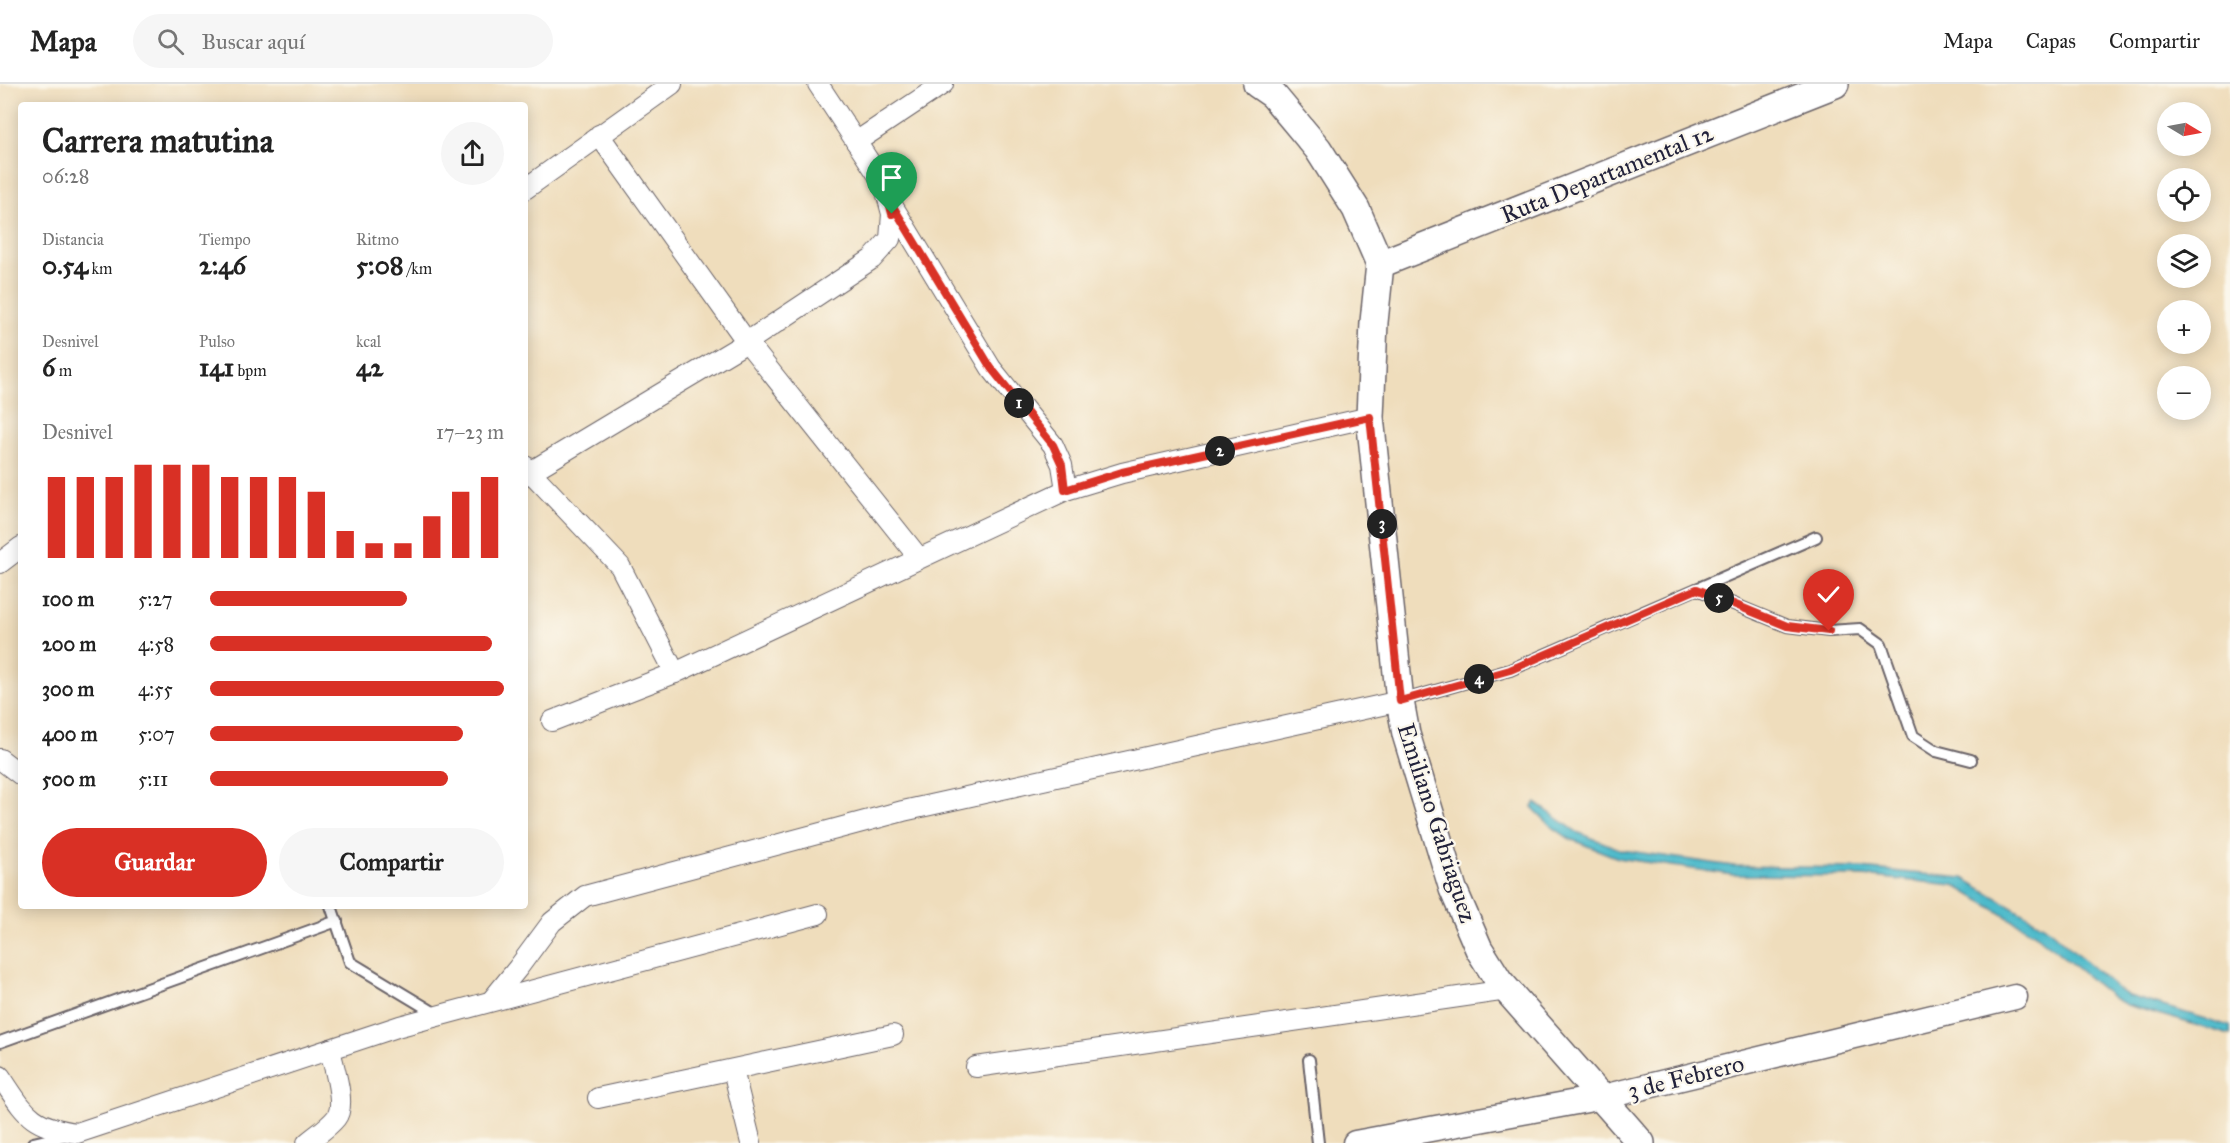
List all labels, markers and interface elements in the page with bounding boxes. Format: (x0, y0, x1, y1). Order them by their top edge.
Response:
search box (133, 14, 553, 68)
text: Mapa (30, 24, 97, 59)
icon: search (154, 25, 187, 58)
text: Buscar aquí (202, 28, 305, 55)
text: Mapa (1943, 28, 1993, 54)
text: Capas (2026, 28, 2076, 54)
text: Compartir (2109, 28, 2200, 54)
north arrow (2157, 102, 2211, 156)
map controls (2157, 102, 2211, 420)
street label: Ruta Departamental 12 (1496, 118, 1718, 230)
text: Carrera matutina (42, 121, 274, 161)
button: share (441, 122, 504, 185)
pin (866, 152, 917, 214)
icon: arrive (875, 161, 908, 194)
text: 06:28 (42, 164, 89, 188)
button: locate (2157, 168, 2211, 222)
text: Distancia (42, 230, 104, 249)
text: Tiempo (199, 230, 251, 249)
text: Ritmo (356, 230, 399, 249)
button: layers (2157, 234, 2211, 288)
text: 0.54 (42, 249, 88, 281)
text: 2:46 (199, 249, 246, 281)
text: 5:08 (356, 249, 404, 281)
text: km (88, 259, 112, 278)
text: /km (404, 259, 432, 278)
button: + (2157, 300, 2211, 354)
text: Desnivel (42, 332, 98, 351)
text: Pulso (199, 332, 235, 351)
text: kcal (356, 332, 381, 351)
text: 6 (42, 351, 55, 383)
text: 141 (199, 351, 234, 383)
text: 42 (356, 351, 383, 383)
text: m (55, 361, 72, 380)
text: bpm (234, 361, 267, 380)
button: − (2157, 366, 2211, 420)
pin: 1 (1004, 388, 1034, 418)
text: 1 (1016, 393, 1022, 412)
text: Desnivel (42, 420, 113, 444)
text: 17–23 m (436, 420, 504, 444)
pin: 2 (1205, 436, 1235, 466)
text: 2 (1216, 441, 1224, 460)
pin: 3 (1367, 509, 1397, 539)
text: 3 (1379, 514, 1385, 533)
pin (1803, 569, 1854, 631)
icon: check (1812, 578, 1845, 611)
pin: 5 (1704, 583, 1734, 613)
text: 100 m (42, 587, 94, 611)
text: 5:27 (138, 587, 172, 611)
text: 5 (1715, 588, 1723, 607)
text: 200 m (42, 632, 96, 656)
text: 4:58 (138, 632, 174, 656)
pin: 4 (1464, 664, 1494, 694)
text: 4 (1475, 669, 1483, 688)
text: 300 m (42, 677, 94, 701)
text: 4:55 (138, 677, 173, 701)
street label: Emiliano Gabriaguez (1391, 719, 1483, 927)
text: 400 m (42, 722, 98, 746)
text: 5:07 (138, 722, 175, 746)
text: 500 m (42, 767, 96, 791)
text: 5:11 (138, 767, 168, 791)
button: Guardar (42, 828, 267, 897)
button: Compartir (279, 828, 504, 897)
street label: 3 de Febrero (1625, 1048, 1747, 1106)

